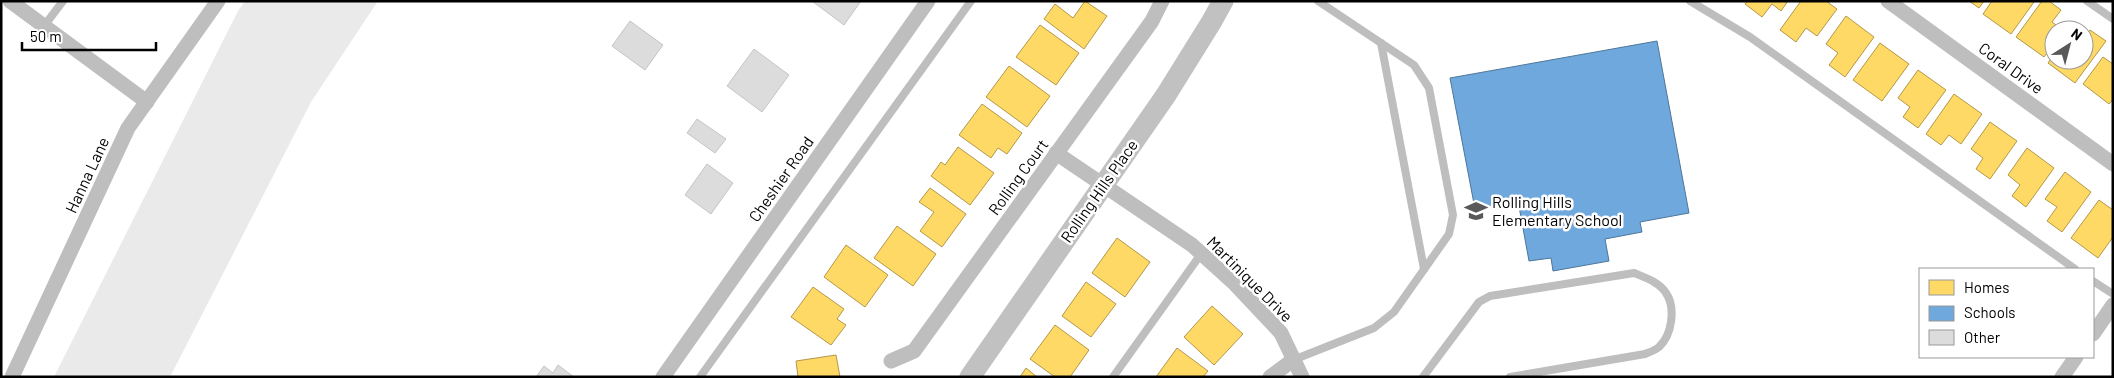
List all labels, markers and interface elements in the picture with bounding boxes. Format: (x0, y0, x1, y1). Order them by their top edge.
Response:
scale bar (22, 20, 156, 52)
north arrow (2044, 20, 2094, 70)
text: N (2068, 24, 2086, 44)
text: 50 m (30, 27, 62, 45)
street label: Coral Drive (1975, 38, 2047, 97)
street label: Cheshier Road (744, 132, 817, 225)
street label: Hanna Lane (61, 134, 112, 216)
street label: Rolling Court (984, 135, 1051, 218)
street label: Rolling Hills Place (1056, 136, 1141, 246)
place label: Rolling Hills Elementary School (1492, 192, 1622, 229)
school or university icon: Rolling Hills Elementary School (1463, 198, 1489, 224)
street label: Martinique Drive (1204, 232, 1297, 325)
legend (1919, 268, 2094, 358)
text: Homes (1964, 278, 2009, 296)
text: Schools (1964, 303, 2016, 321)
text: Other (1964, 328, 2001, 346)

